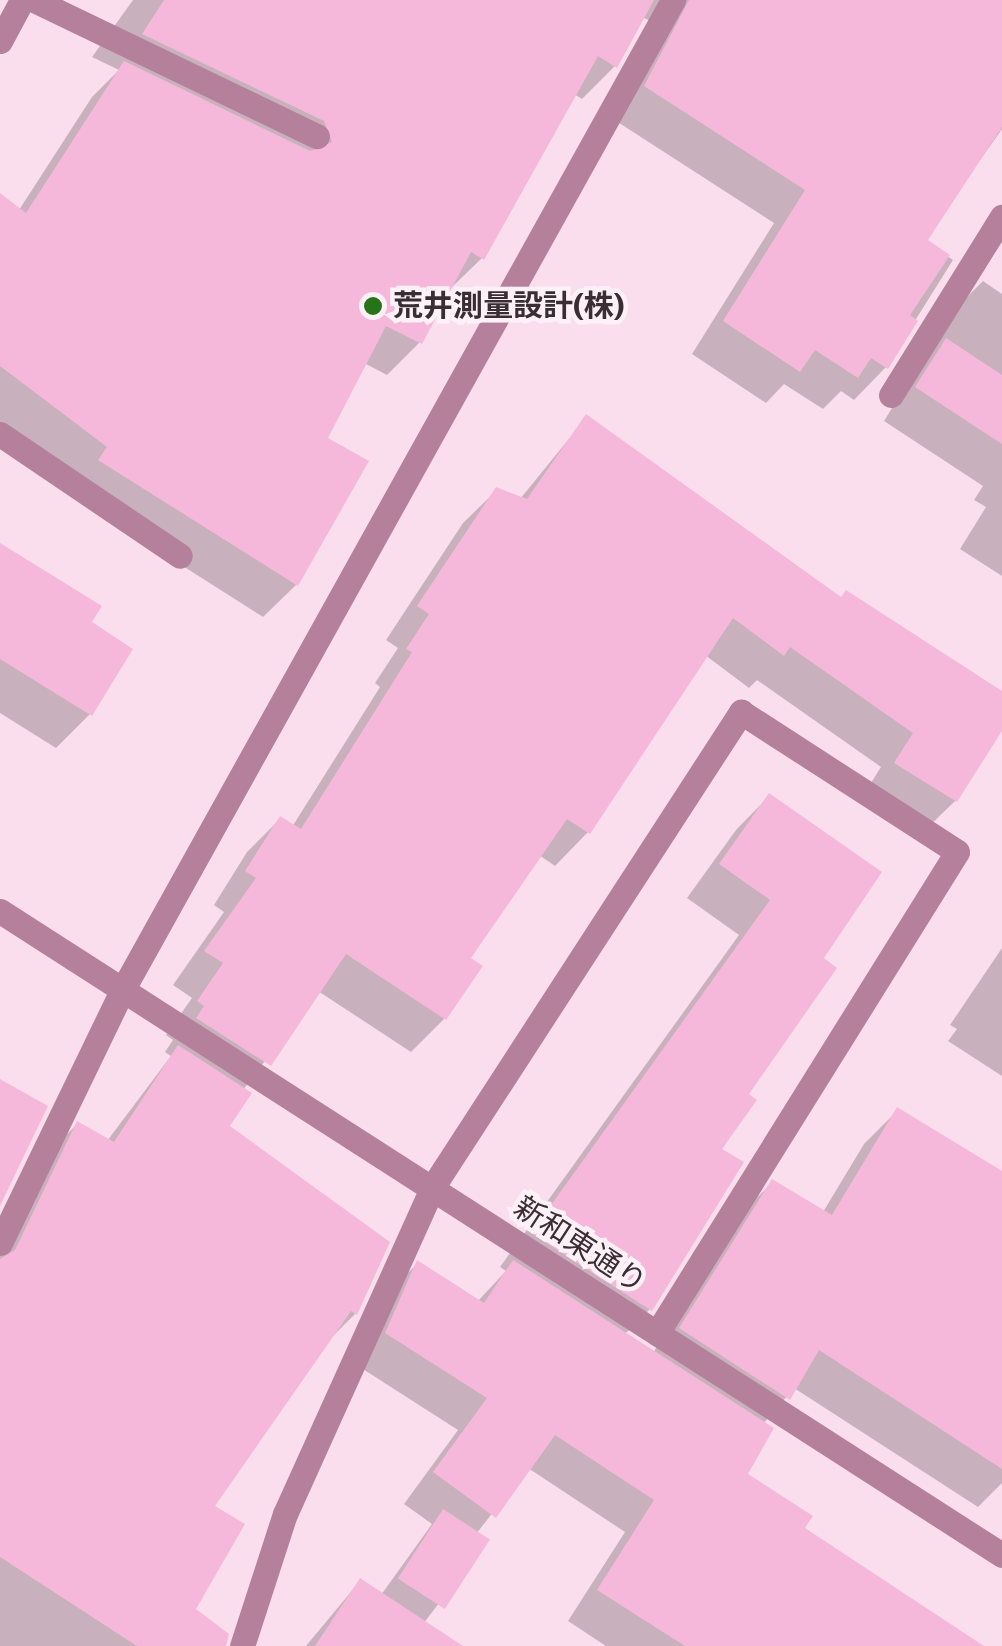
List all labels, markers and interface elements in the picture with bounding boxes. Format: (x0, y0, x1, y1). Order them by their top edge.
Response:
place label: 荒井測量設計(株) (393, 288, 625, 324)
marker: 荒井測量設計(株) (362, 295, 384, 317)
street label: 新和東通り (507, 1189, 653, 1301)

